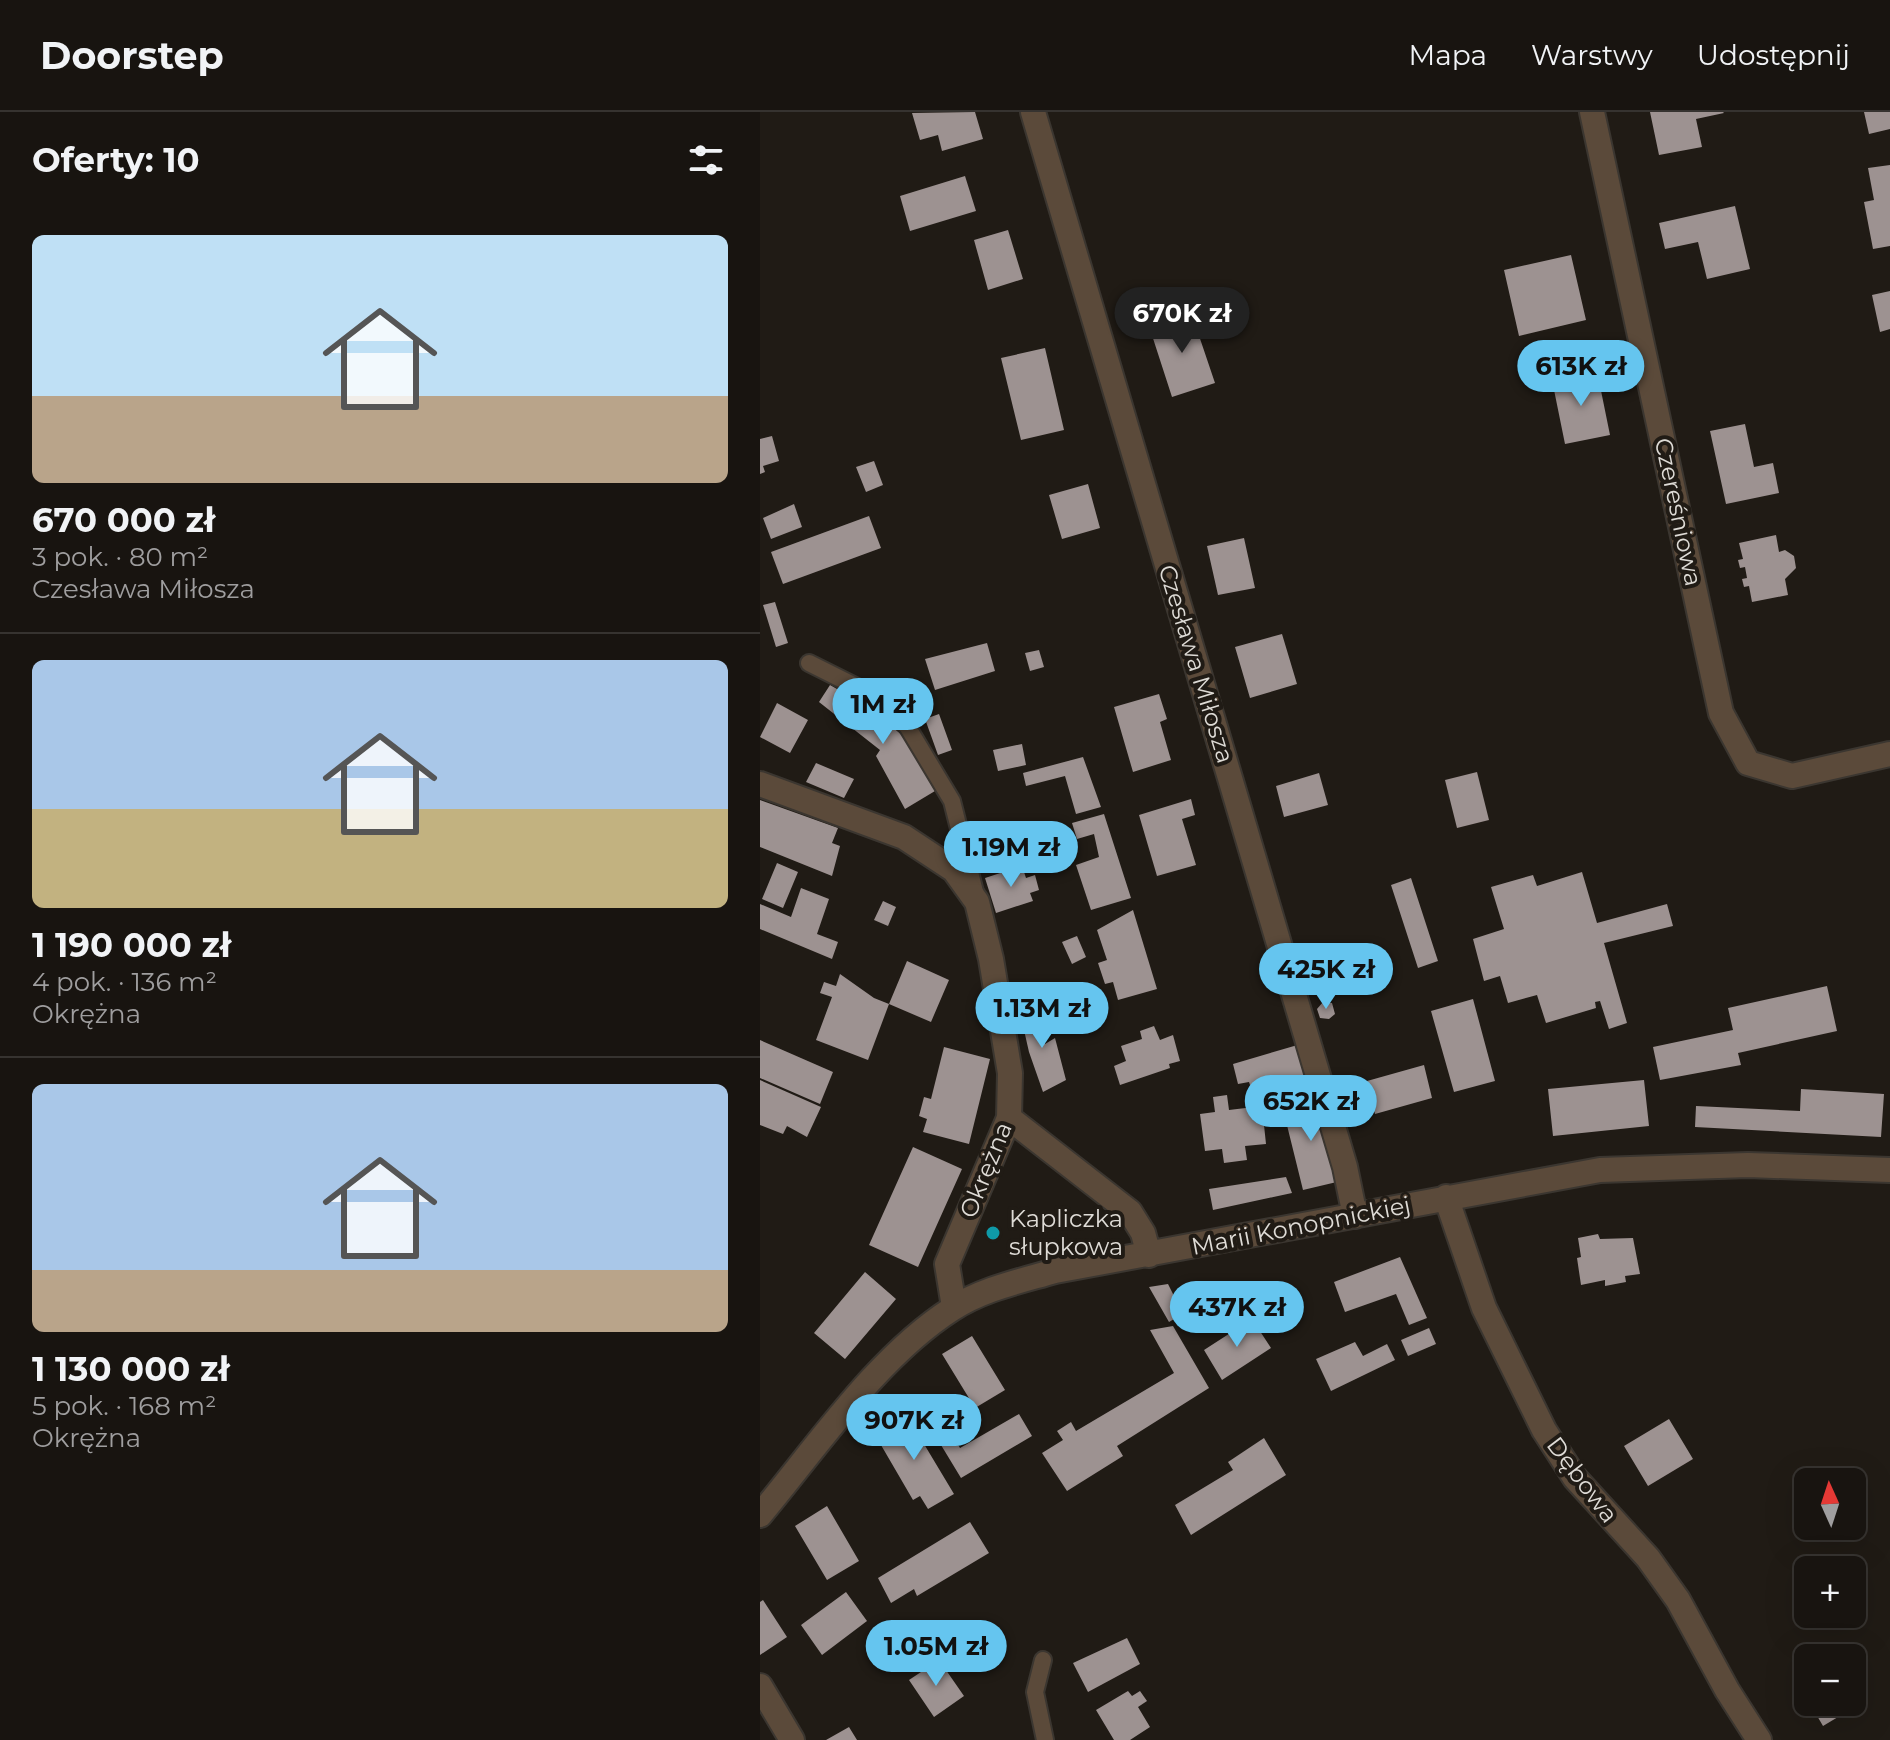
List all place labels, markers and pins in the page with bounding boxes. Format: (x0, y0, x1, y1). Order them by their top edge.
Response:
pin: 670K zł (1108, 287, 1256, 355)
pin: 613K zł (1507, 340, 1655, 408)
pin: 1M zł (827, 678, 939, 746)
pin: 1.19M zł (928, 821, 1094, 889)
pin: 425K zł (1252, 943, 1400, 1011)
pin: 1.13M zł (959, 982, 1125, 1050)
pin: 652K zł (1237, 1075, 1385, 1143)
place label: Kapliczka słupkowa (1009, 1204, 1123, 1261)
marker: Kapliczka słupkowa (984, 1224, 1002, 1242)
pin: 437K zł (1163, 1281, 1311, 1349)
pin: 907K zł (840, 1394, 988, 1462)
pin: 1.05M zł (853, 1620, 1019, 1688)

